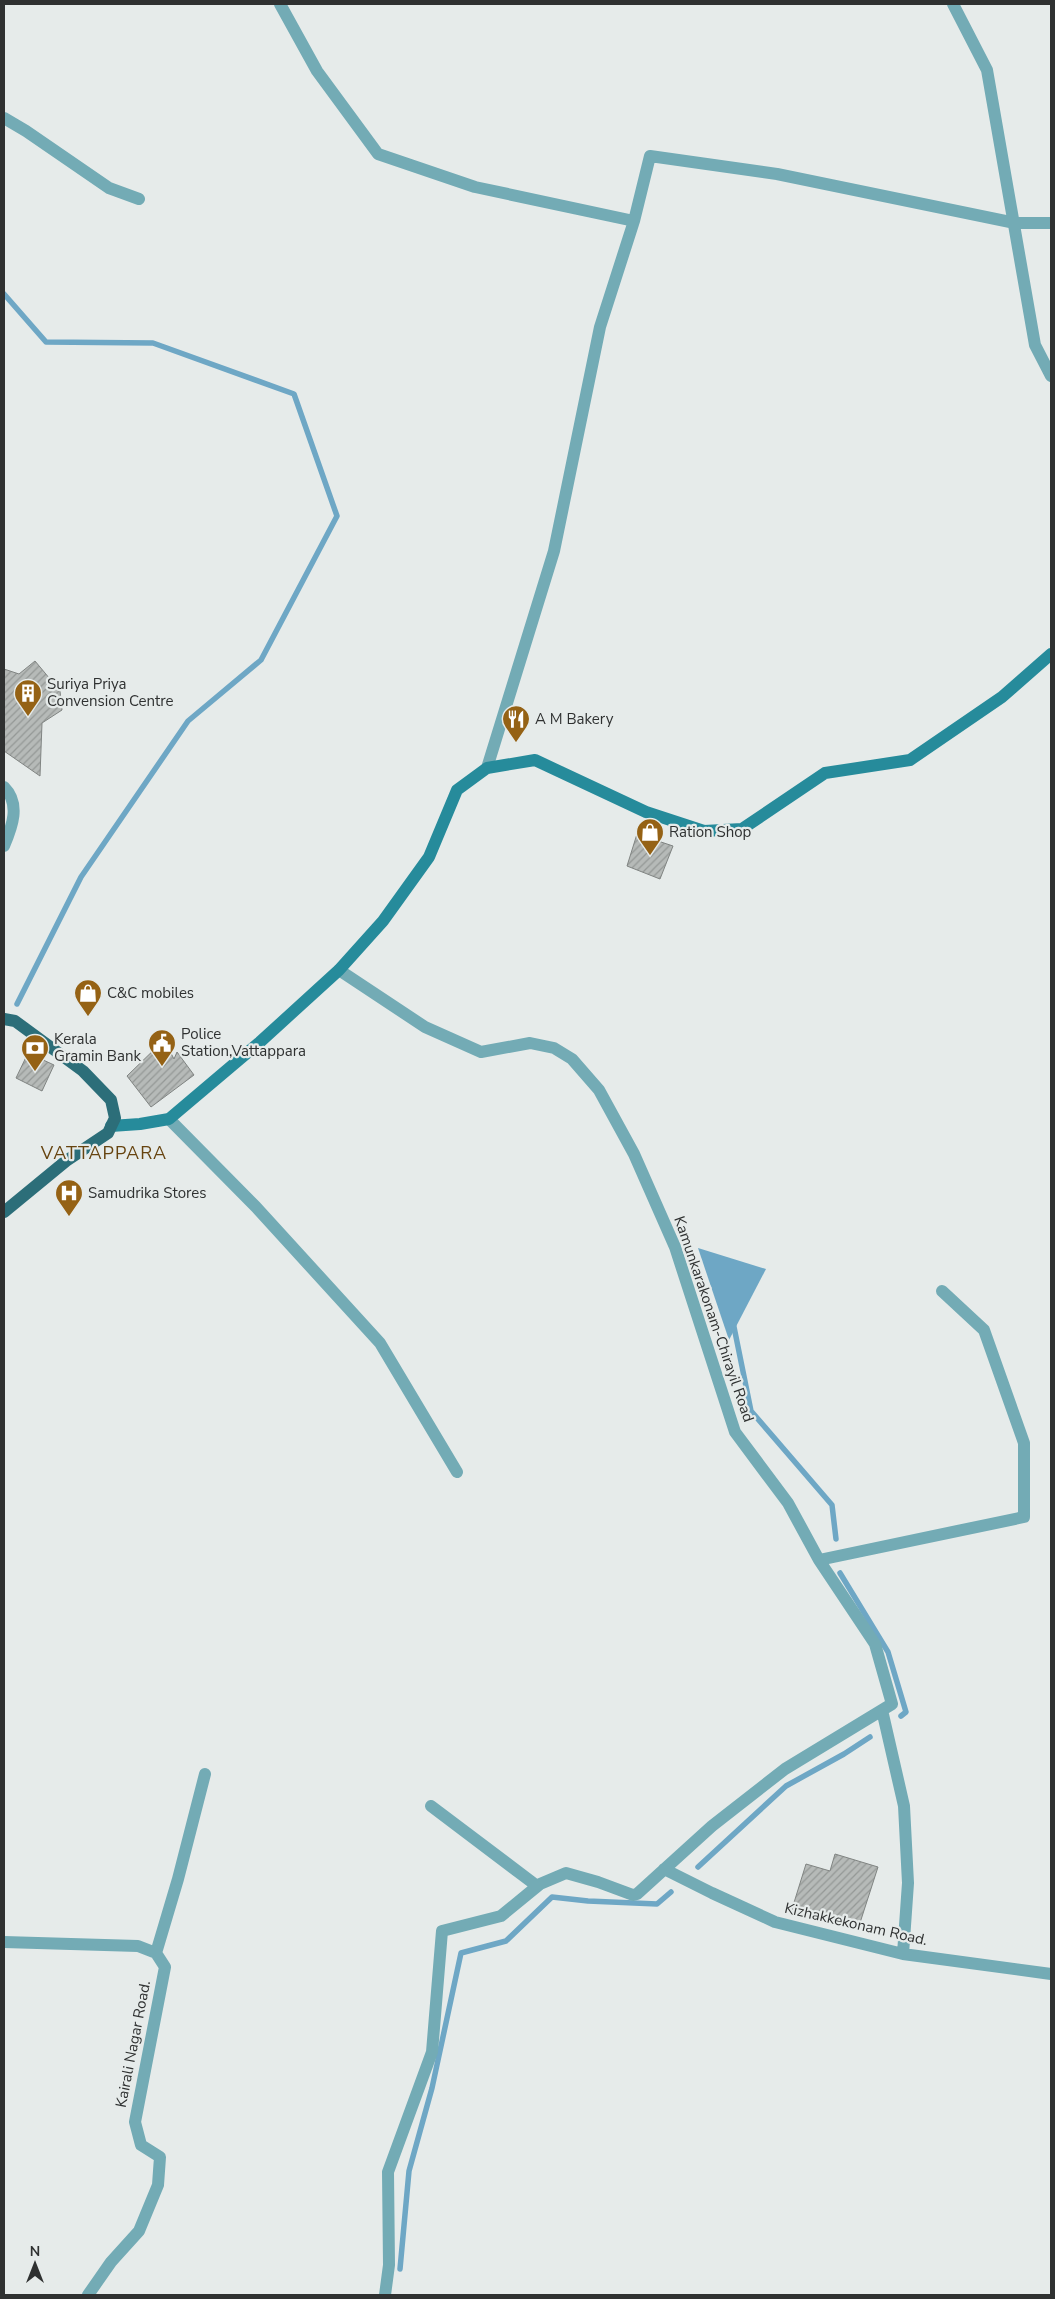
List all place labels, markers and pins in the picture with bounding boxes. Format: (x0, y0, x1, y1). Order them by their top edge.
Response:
place label: Suriya Priya Convension Centre (47, 674, 173, 711)
building icon: Suriya Priya Convension Centre (13, 678, 43, 717)
restaurant icon: A M Bakery (501, 704, 531, 743)
place label: A M Bakery (535, 709, 614, 729)
shop icon: Ration Shop (635, 817, 665, 856)
place label: Ration Shop (669, 822, 751, 842)
shop icon: C&C mobiles (73, 978, 103, 1017)
place label: C&C mobiles (107, 983, 194, 1003)
place label: Police Station,Vattappara (181, 1024, 306, 1061)
public building icon: Police Station,Vattappara (147, 1028, 177, 1067)
place label: Kerala Gramin Bank (54, 1029, 141, 1066)
bank icon: Kerala Gramin Bank (20, 1033, 50, 1072)
hospital icon: Samudrika Stores (54, 1178, 84, 1217)
place label: Samudrika Stores (88, 1183, 206, 1203)

